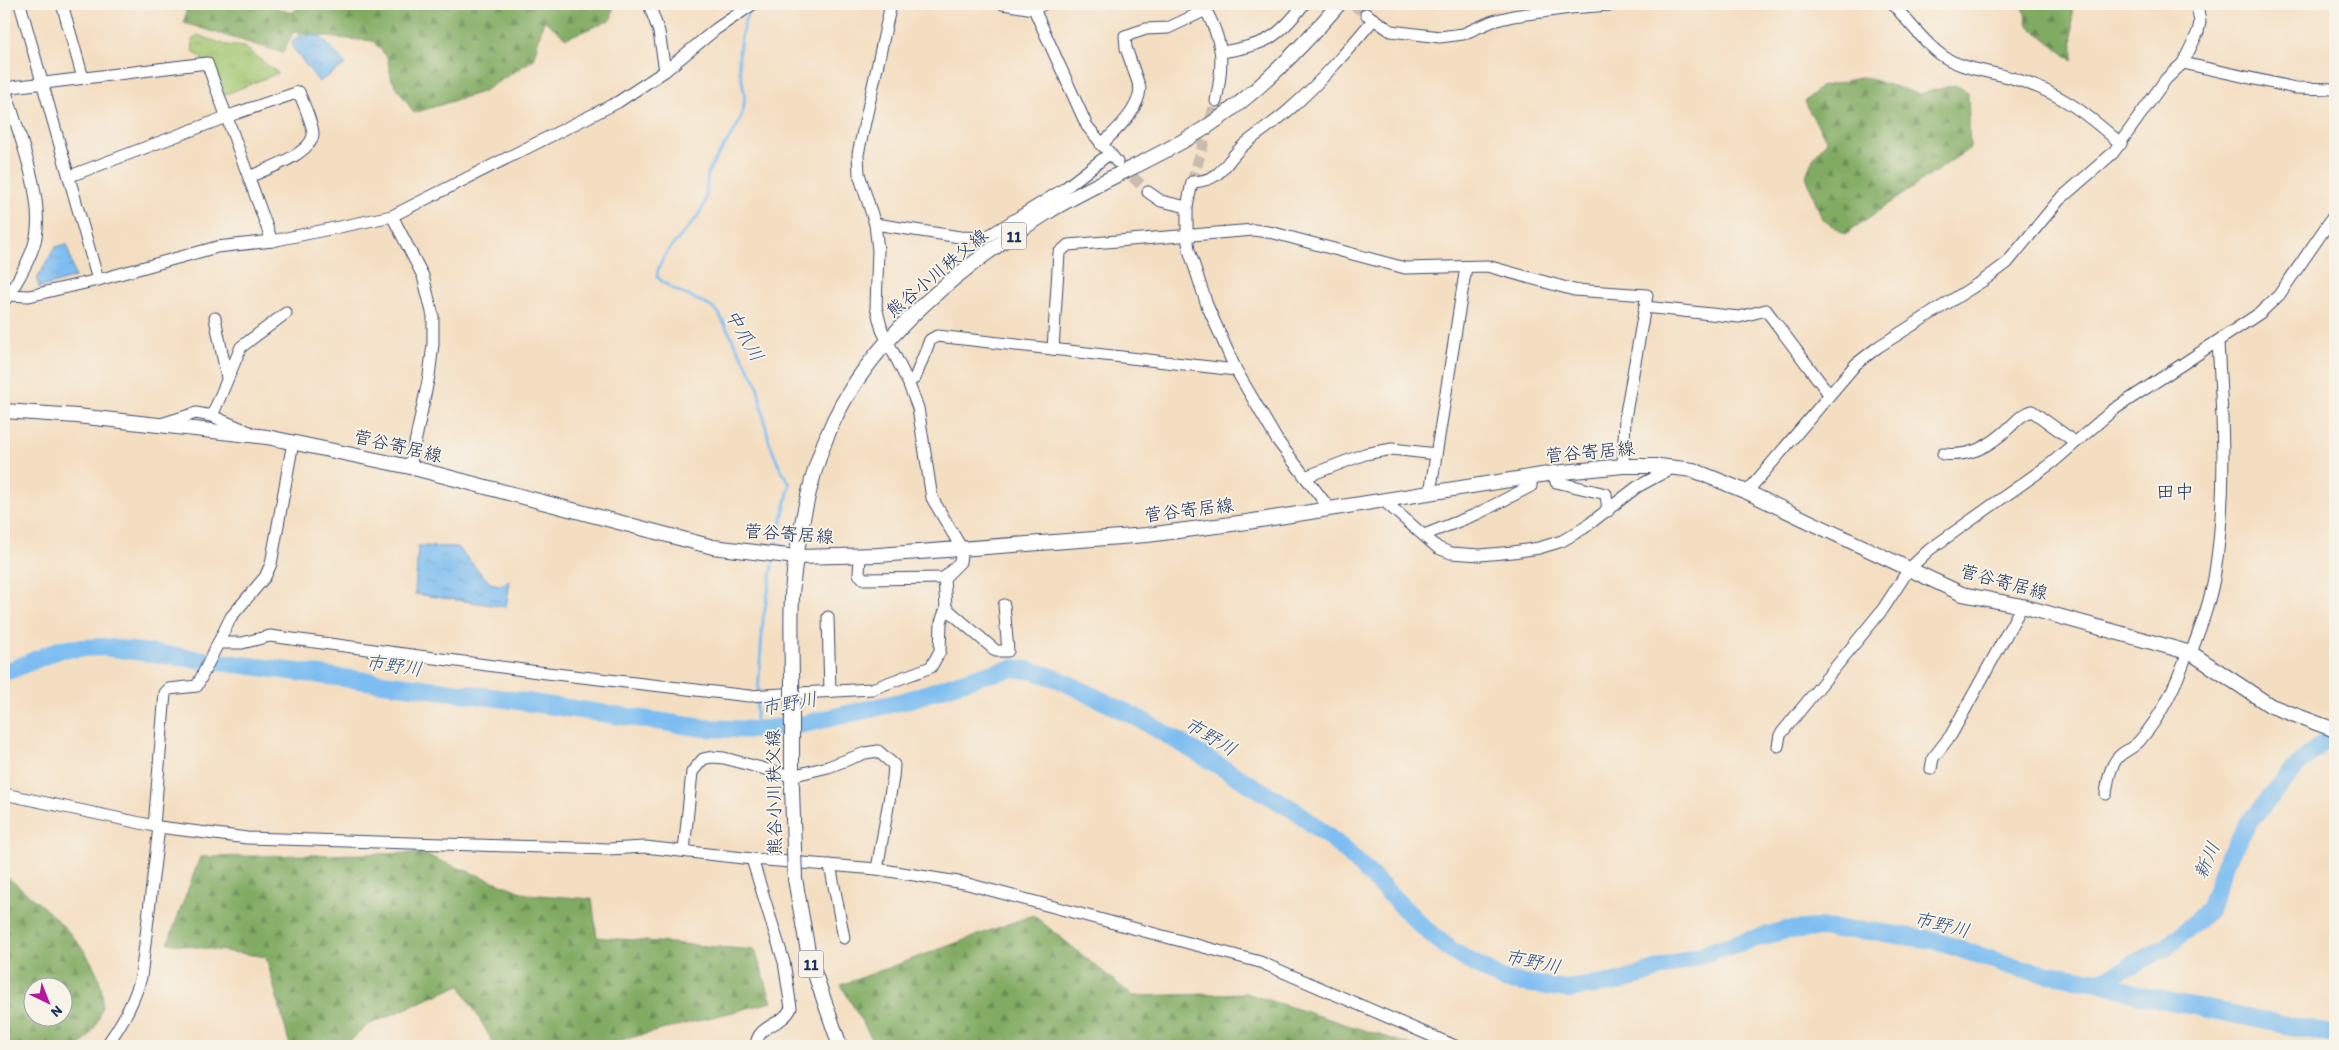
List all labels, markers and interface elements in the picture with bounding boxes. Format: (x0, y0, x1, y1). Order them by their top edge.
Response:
road number: 11 (1002, 222, 1026, 250)
street label: 熊谷小川秩父線 (882, 224, 992, 322)
water label: 中爪川 (720, 305, 769, 366)
street label: 菅谷寄居線 (352, 425, 444, 467)
street label: 菅谷寄居線 (1544, 437, 1636, 467)
district label: 田中 (2156, 480, 2194, 503)
street label: 菅谷寄居線 (1143, 494, 1235, 526)
street label: 菅谷寄居線 (743, 520, 835, 548)
street label: 菅谷寄居線 (1958, 560, 2050, 604)
water label: 市野川 (364, 650, 424, 681)
water label: 市野川 (759, 687, 819, 720)
water label: 市野川 (1180, 712, 1241, 761)
street label: 熊谷小川秩父線 (762, 729, 786, 855)
water label: 新川 (2188, 838, 2225, 882)
water label: 市野川 (1911, 906, 1972, 943)
water label: 市野川 (1503, 944, 1563, 979)
road number: 11 (798, 951, 824, 978)
north arrow (22, 978, 72, 1028)
text: N (47, 1002, 66, 1021)

